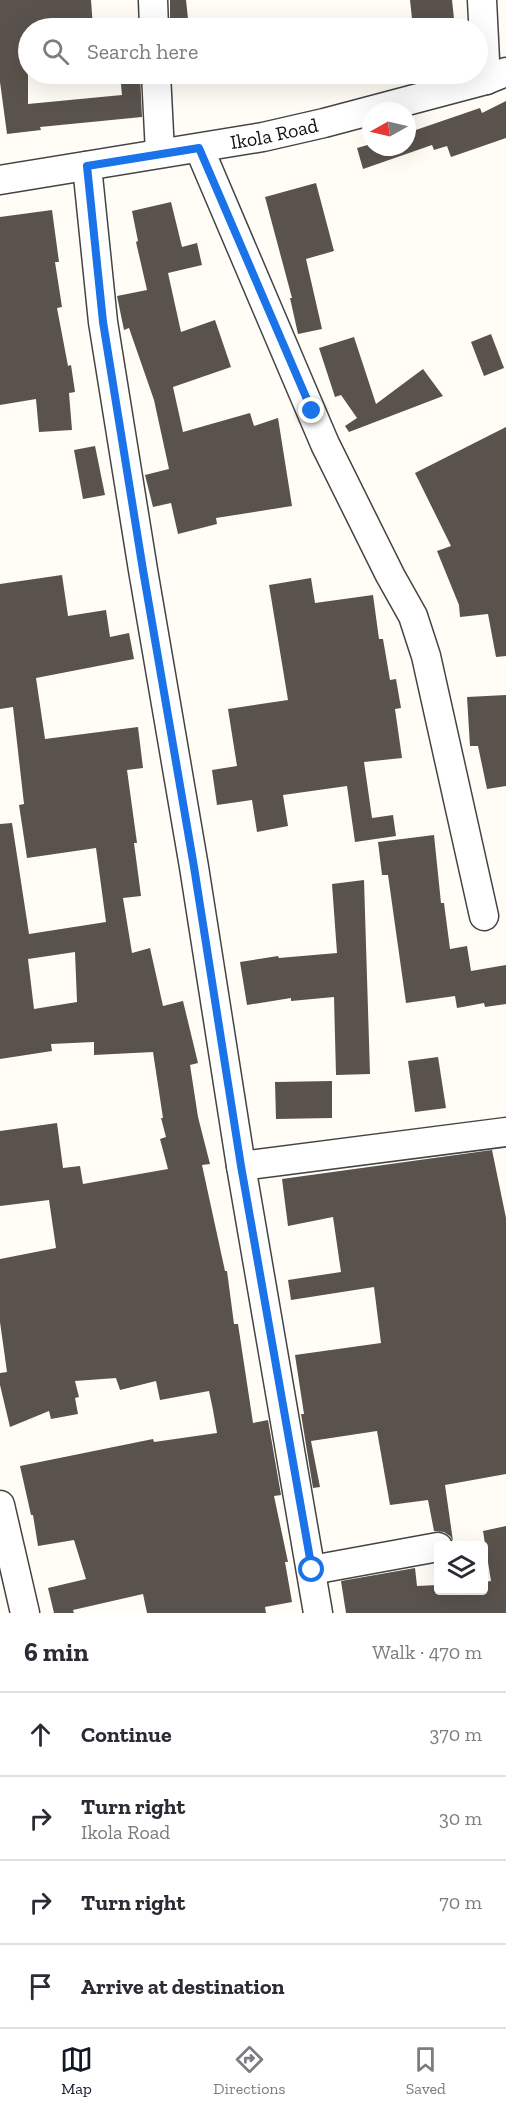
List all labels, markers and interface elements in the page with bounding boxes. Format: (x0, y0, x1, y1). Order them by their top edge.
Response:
search box (18, 18, 488, 84)
icon: search (39, 35, 72, 68)
text: Search here (87, 38, 198, 65)
north arrow (362, 102, 416, 156)
street label: Ikola Road (228, 113, 320, 154)
route end (298, 397, 324, 423)
map controls (434, 1541, 488, 1595)
button: layers (434, 1541, 488, 1595)
route start (298, 1556, 324, 1582)
text: 6 min (24, 1636, 89, 1668)
text: Walk · 470 m (372, 1640, 482, 1664)
icon: ahead (24, 1718, 57, 1751)
text: Continue (81, 1721, 172, 1748)
text: 370 m (429, 1722, 482, 1746)
text: Turn right (81, 1793, 185, 1820)
icon: right (24, 1802, 57, 1835)
text: 30 m (439, 1806, 482, 1830)
text: Ikola Road (81, 1820, 170, 1844)
icon: right (24, 1886, 57, 1919)
text: Turn right (81, 1889, 185, 1916)
text: 70 m (439, 1890, 482, 1914)
icon: arrive (24, 1970, 57, 2003)
text: Arrive at destination (81, 1973, 284, 2000)
tab: Map (60, 2043, 93, 2098)
tab: Directions (213, 2043, 286, 2098)
tab: Saved (406, 2043, 446, 2098)

